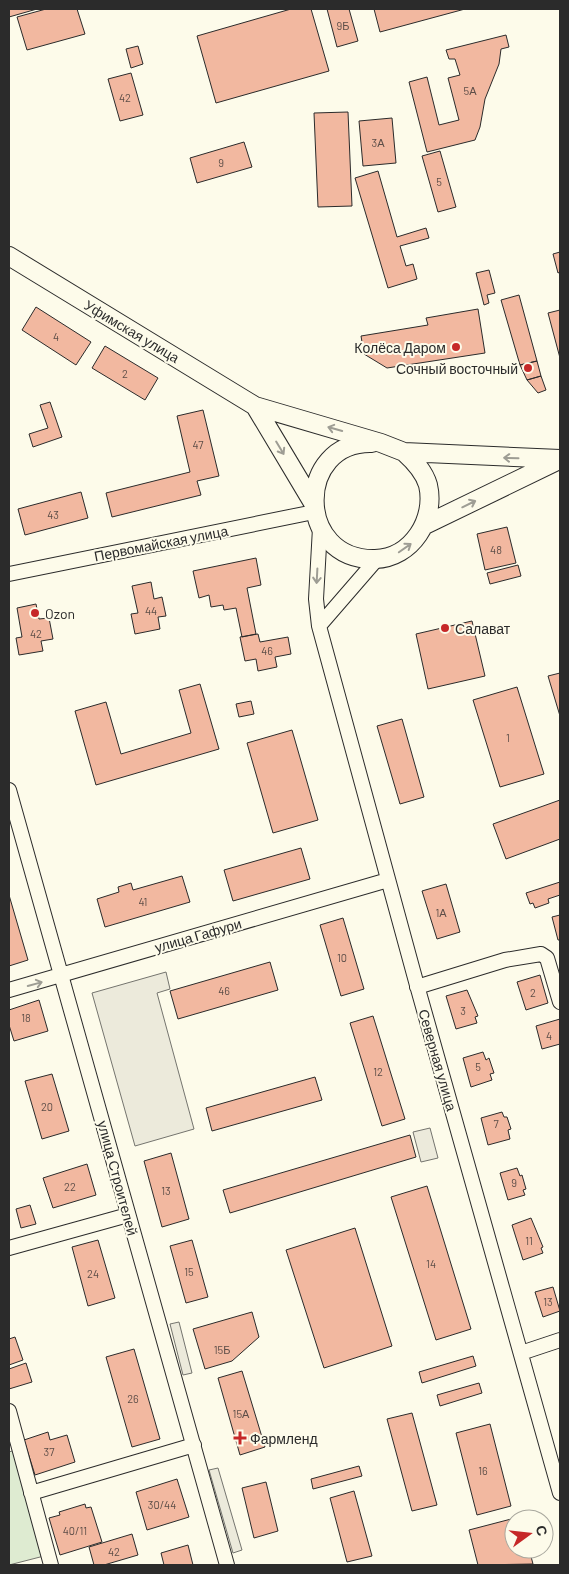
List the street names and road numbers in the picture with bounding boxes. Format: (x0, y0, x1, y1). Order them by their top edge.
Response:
street label: Уфимская улица (81, 296, 183, 366)
street label: Первомайская улица (93, 522, 230, 564)
street label: улица Гафури (153, 914, 243, 956)
street label: Северная улица (415, 1007, 461, 1113)
street label: улица Строителей (94, 1119, 142, 1237)

